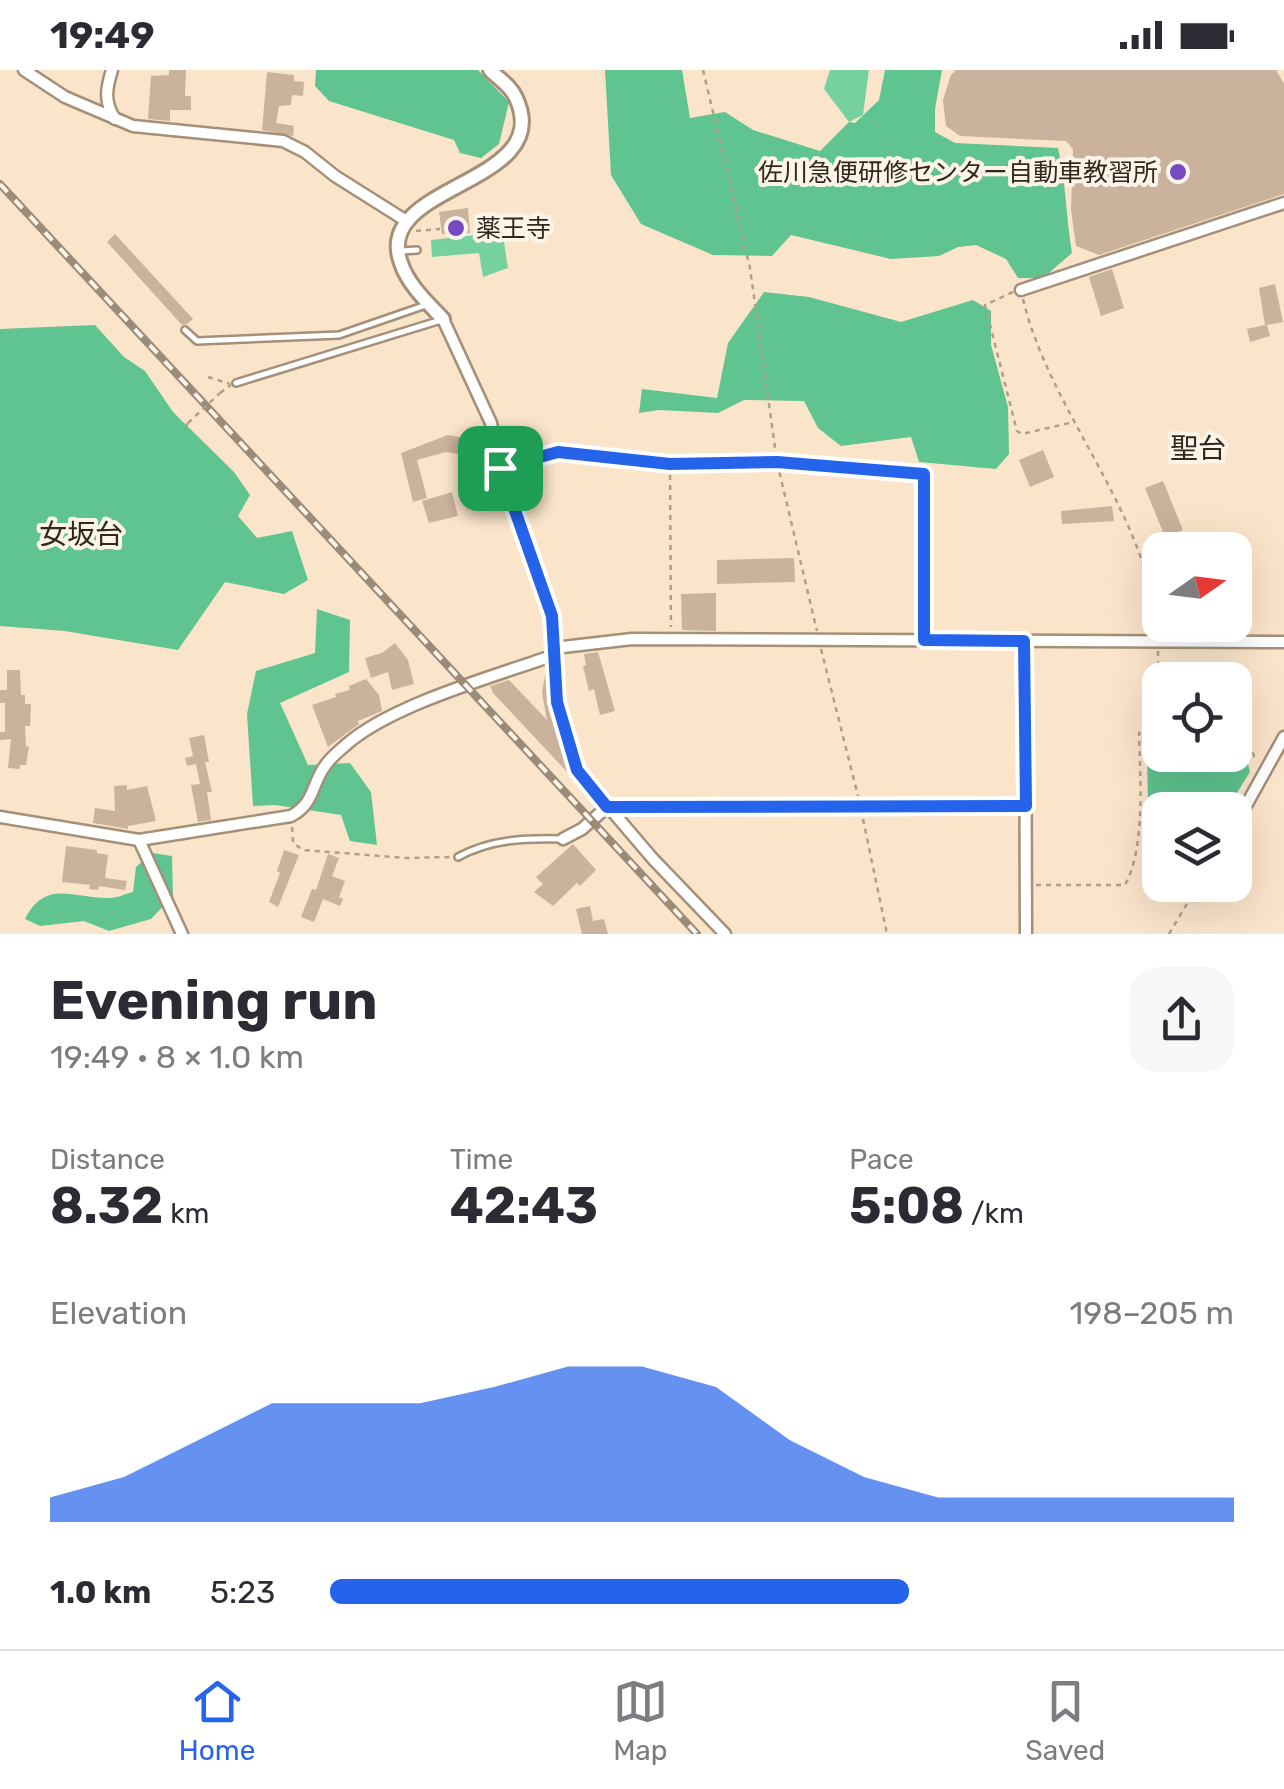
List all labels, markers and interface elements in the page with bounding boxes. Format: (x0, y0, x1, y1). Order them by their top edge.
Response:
text: 19:49 (50, 12, 155, 58)
place label: 佐川急便研修センター自動車教習所 (758, 158, 1158, 187)
marker: 佐川急便研修センター自動車教習所 (1167, 161, 1189, 183)
place label: 薬王寺 (476, 214, 551, 243)
marker: 薬王寺 (445, 217, 467, 239)
pin (458, 426, 543, 511)
district label: 聖台 (1170, 432, 1226, 465)
icon: arrive (473, 441, 528, 496)
district label: 女坂台 (39, 518, 123, 551)
north arrow (1142, 532, 1252, 642)
map controls (1142, 532, 1252, 902)
button: locate (1142, 662, 1252, 772)
button: layers (1142, 792, 1252, 902)
button: share (1129, 967, 1234, 1072)
text: Evening run (50, 968, 378, 1033)
text: 19:49 · 8 × 1.0 km (50, 1038, 304, 1076)
text: Distance (50, 1143, 165, 1176)
text: Time (450, 1143, 513, 1176)
text: Pace (849, 1143, 914, 1176)
text: 8.32 (50, 1176, 163, 1236)
text: 42:43 (450, 1176, 598, 1236)
text: 5:08 (849, 1176, 964, 1236)
text: km (163, 1197, 209, 1230)
text: /km (964, 1197, 1024, 1230)
text: Elevation (50, 1294, 187, 1332)
text: 198–205 m (1069, 1294, 1234, 1332)
text: 1.0 km (50, 1573, 151, 1611)
text: 5:23 (210, 1573, 275, 1611)
tab: Home (179, 1674, 255, 1767)
tab: Map (613, 1674, 668, 1767)
tab: Saved (1025, 1674, 1105, 1767)

